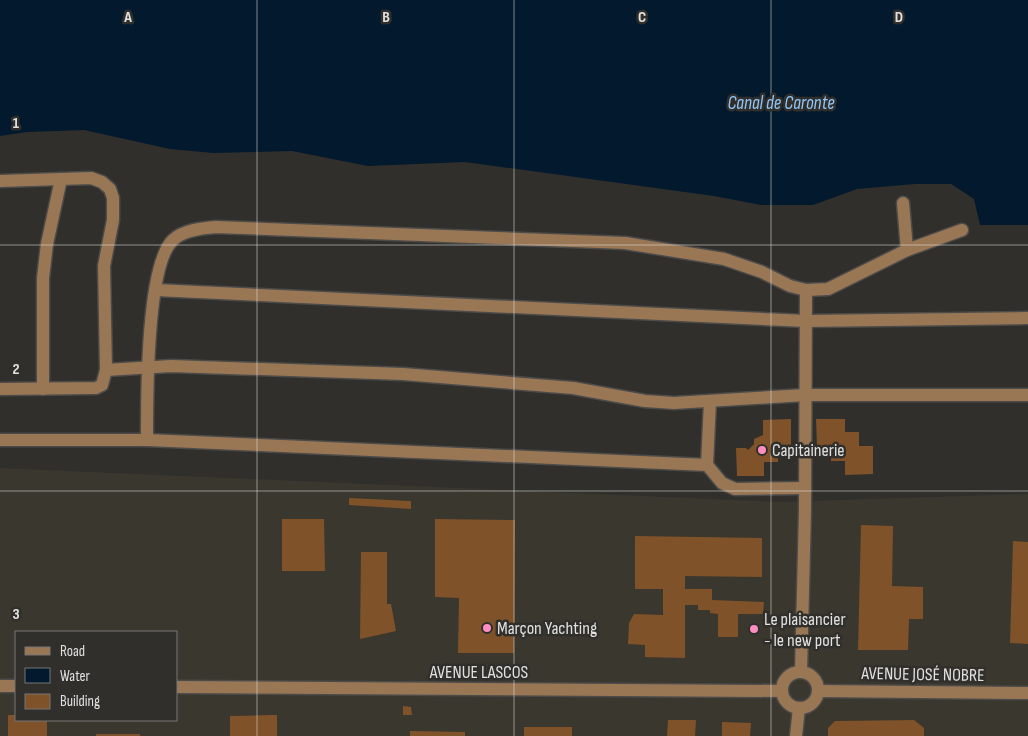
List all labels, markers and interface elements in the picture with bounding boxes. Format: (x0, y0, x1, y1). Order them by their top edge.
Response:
text: A (123, 8, 132, 27)
text: B (382, 8, 390, 27)
text: C (638, 8, 646, 27)
text: D (895, 8, 903, 27)
water label: Canal de Caronte (727, 92, 835, 115)
text: 1 (13, 114, 20, 133)
text: 2 (12, 360, 20, 379)
place label: Capitainerie (772, 440, 845, 461)
marker: Capitainerie (756, 444, 768, 456)
text: 3 (12, 605, 20, 624)
place label: Le plaisancier - le new port (764, 609, 846, 651)
place label: Marçon Yachting (497, 618, 597, 639)
marker: Marçon Yachting (481, 622, 493, 634)
marker: Le plaisancier - le new port (748, 623, 760, 635)
legend (15, 631, 178, 721)
text: Road (60, 642, 85, 661)
street label: AVENUE LASCOS (429, 662, 528, 683)
street label: AVENUE JOSÉ NOBRE (860, 663, 985, 686)
text: Water (60, 667, 91, 686)
text: Building (60, 692, 100, 711)

